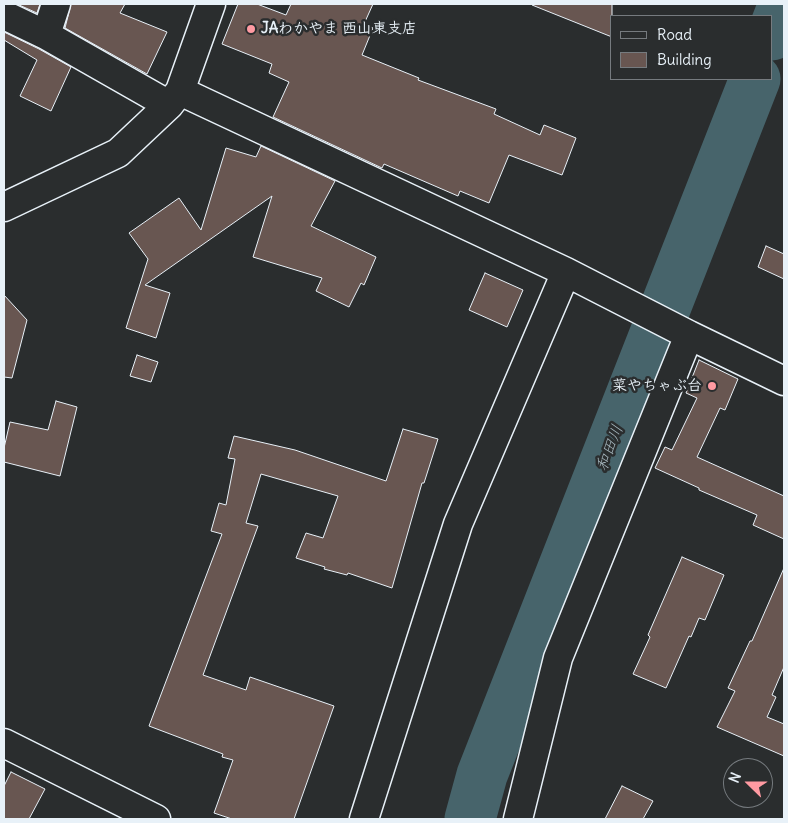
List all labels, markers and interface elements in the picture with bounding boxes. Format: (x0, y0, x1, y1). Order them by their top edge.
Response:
legend (610, 15, 773, 80)
place label: JAわかやま 西山東支店 (261, 20, 417, 38)
marker: JAわかやま 西山東支店 (245, 23, 257, 35)
text: Road (657, 25, 692, 44)
text: Building (657, 50, 712, 69)
place label: 菜やちゃぶ台 (612, 377, 702, 395)
marker: 菜やちゃぶ台 (706, 380, 718, 392)
water label: 和田川 (592, 422, 628, 474)
north arrow (723, 758, 773, 808)
text: N (725, 770, 745, 786)

